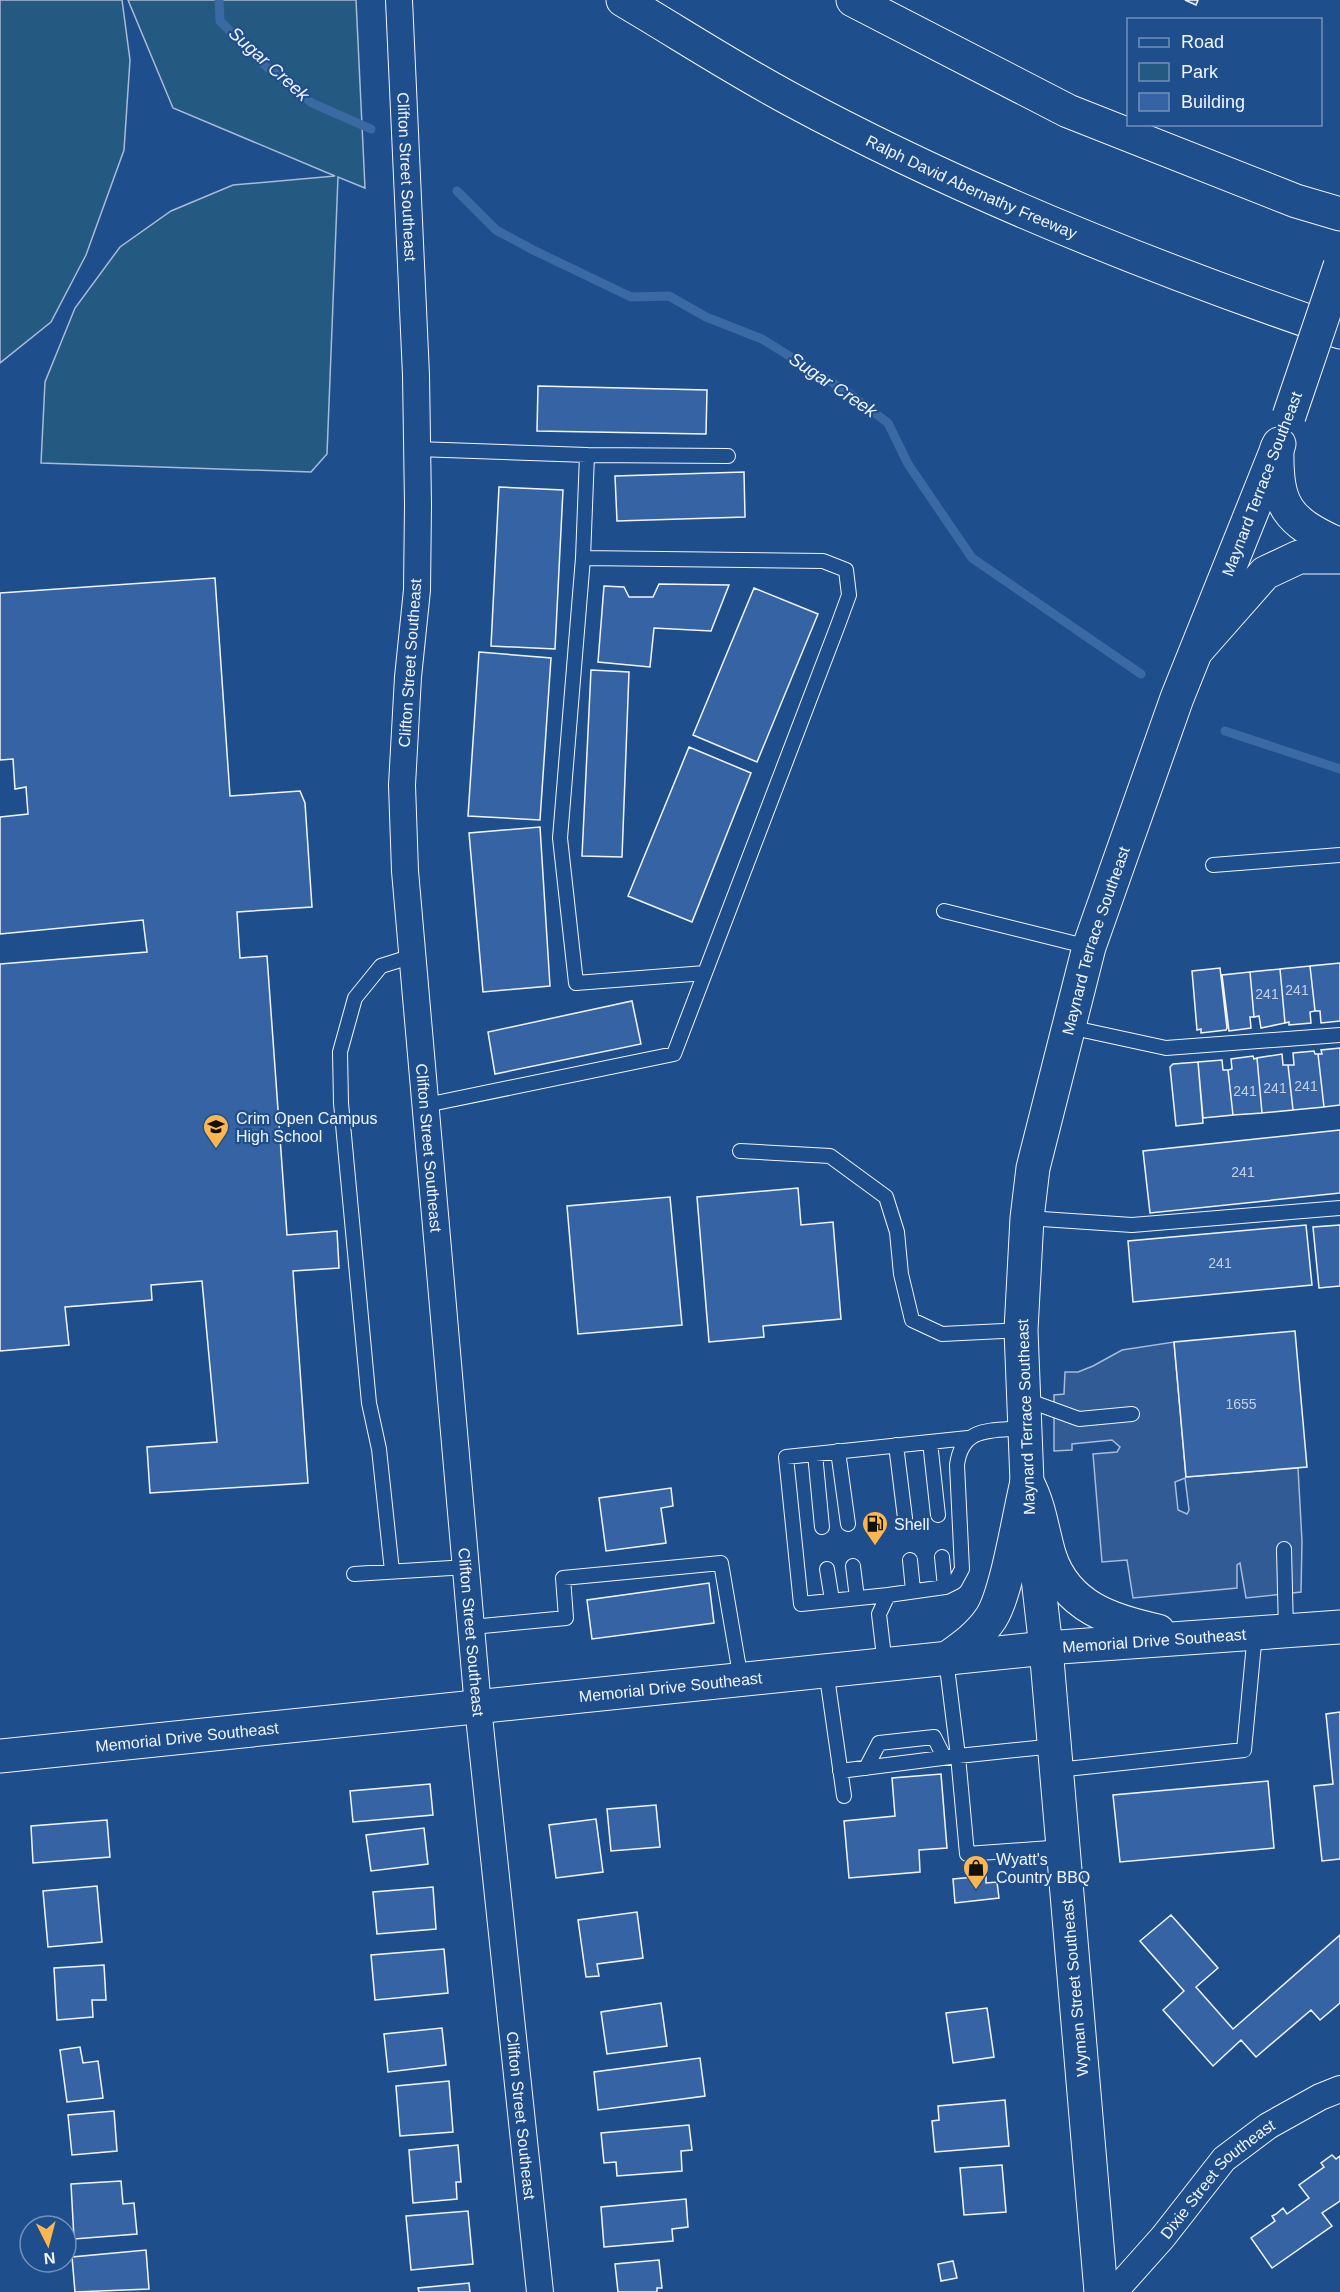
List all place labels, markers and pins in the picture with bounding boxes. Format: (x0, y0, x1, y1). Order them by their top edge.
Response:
place label: Crim Open Campus High School (236, 1110, 377, 1145)
school or university icon: Crim Open Campus High School (201, 1112, 231, 1150)
fuel station icon: Shell (860, 1509, 890, 1547)
place label: Shell (894, 1516, 930, 1533)
place label: Wyatt's Country BBQ (996, 1851, 1090, 1886)
shop icon: Wyatt's Country BBQ (961, 1853, 991, 1891)

